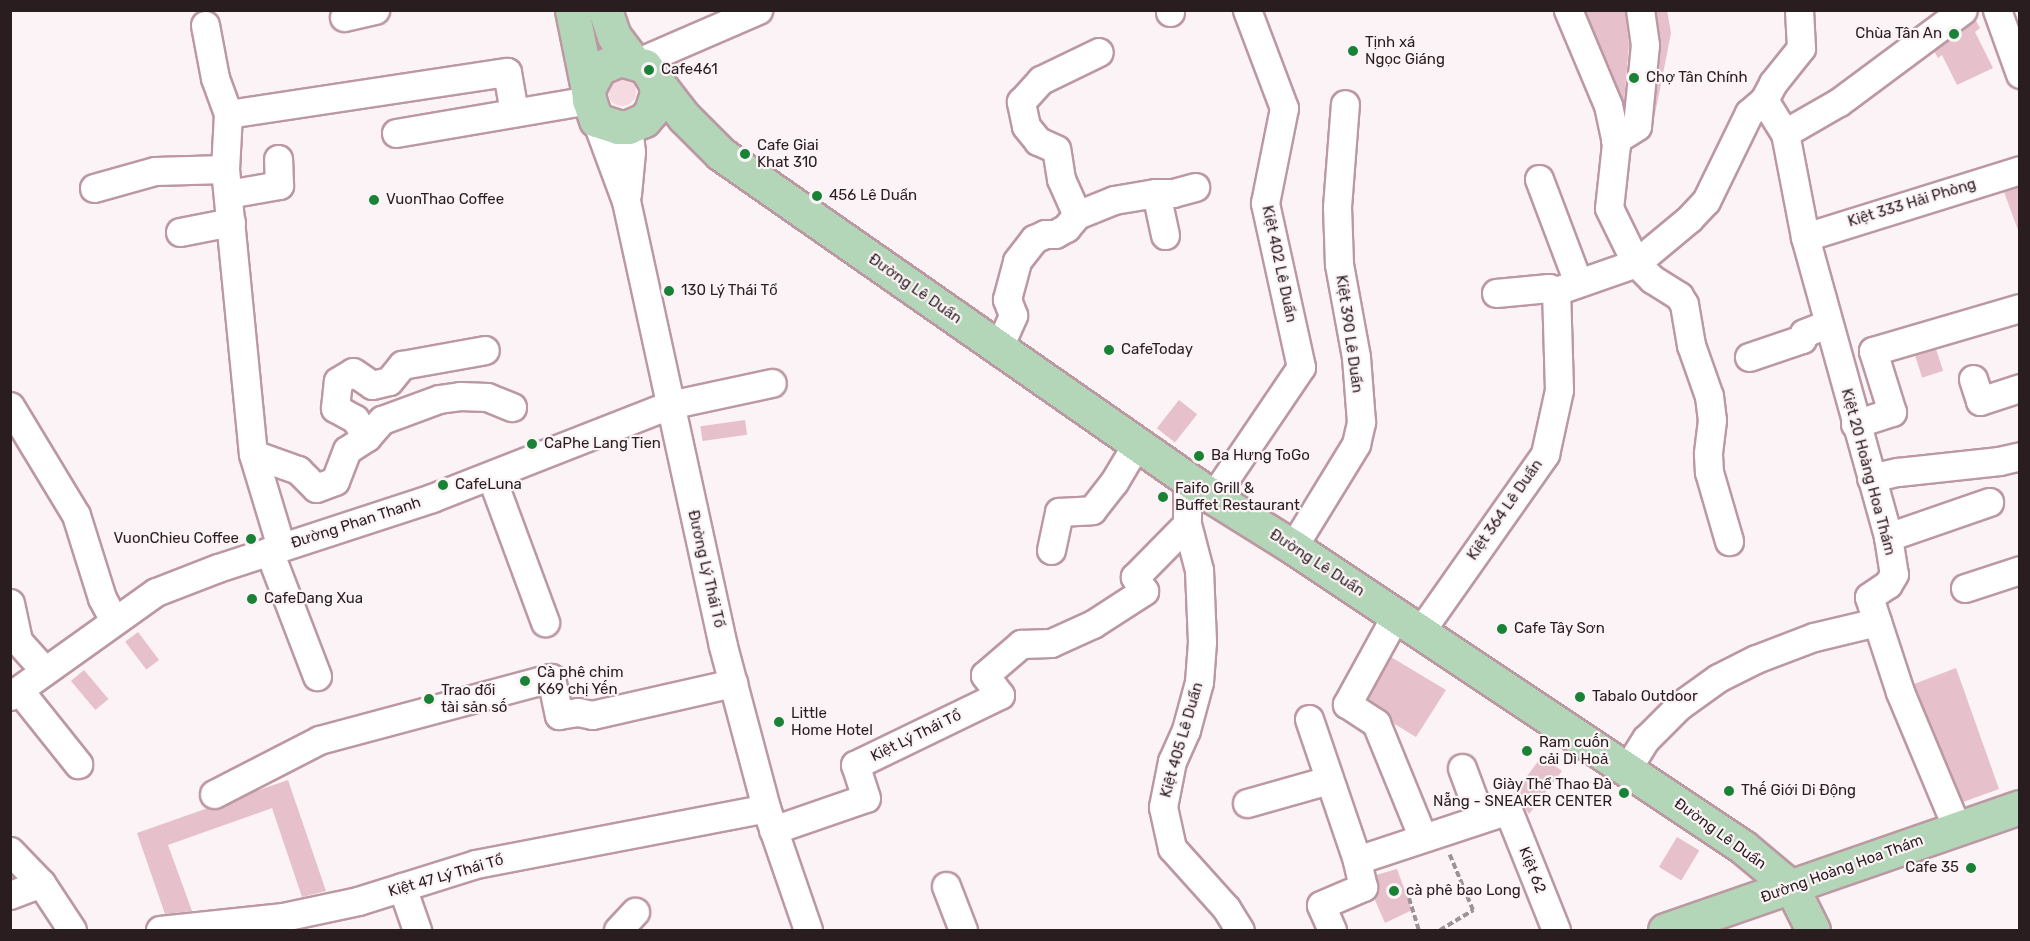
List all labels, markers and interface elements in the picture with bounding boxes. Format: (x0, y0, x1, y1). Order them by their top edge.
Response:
place label: Chùa Tân An (1854, 25, 1942, 43)
marker: Chùa Tân An (1947, 27, 1961, 41)
place label: Tịnh xá Ngọc Giáng (1365, 33, 1445, 68)
marker: Tịnh xá Ngọc Giáng (1346, 44, 1360, 58)
place label: Cafe461 (661, 61, 718, 79)
marker: Cafe461 (642, 63, 656, 77)
place label: Chợ Tân Chính (1646, 69, 1748, 87)
marker: Chợ Tân Chính (1627, 71, 1641, 85)
place label: Cafe Giai Khat 310 (757, 136, 819, 171)
marker: Cafe Giai Khat 310 (738, 147, 752, 161)
street label: Kiệt 333 Hải Phòng (1846, 175, 1978, 231)
place label: 456 Lê Duẩn (829, 187, 917, 205)
marker: 456 Lê Duẩn (810, 189, 824, 203)
place label: VuonThao Coffee (386, 191, 504, 209)
marker: VuonThao Coffee (367, 193, 381, 207)
street label: Kiệt 402 Lê Duẩn (1258, 204, 1300, 324)
street label: Đường Lê Duẩn (865, 250, 965, 328)
street label: Kiệt 390 Lê Duẩn (1332, 274, 1366, 394)
place label: 130 Lý Thái Tổ (681, 282, 779, 300)
marker: 130 Lý Thái Tổ (662, 284, 676, 298)
place label: CafeToday (1121, 341, 1193, 359)
marker: CafeToday (1102, 343, 1116, 357)
street label: Kiệt 20 Hoàng Hoa Thám (1837, 386, 1899, 558)
place label: CaPhe Lang Tien (544, 435, 661, 453)
marker: CaPhe Lang Tien (525, 437, 539, 451)
place label: Ba Hưng ToGo (1211, 447, 1310, 465)
marker: Ba Hưng ToGo (1192, 449, 1206, 463)
street label: Kiệt 364 Lê Duẩn (1464, 456, 1546, 564)
place label: CafeLuna (455, 476, 522, 494)
marker: CafeLuna (436, 478, 450, 492)
place label: Faifo Grill & Buffet Restaurant (1175, 479, 1300, 514)
marker: Faifo Grill & Buffet Restaurant (1156, 490, 1170, 504)
street label: Đường Phan Thanh (289, 493, 423, 553)
street label: Đường Lý Thái Tổ (684, 508, 728, 630)
street label: Đường Lê Duẩn (1266, 526, 1368, 600)
place label: VuonChieu Coffee (114, 530, 239, 548)
marker: VuonChieu Coffee (244, 532, 258, 546)
place label: CafeDang Xua (264, 590, 363, 608)
marker: CafeDang Xua (245, 592, 259, 606)
place label: Cafe Tây Sơn (1514, 620, 1606, 638)
marker: Cafe Tây Sơn (1495, 622, 1509, 636)
place label: Cà phê chim K69 chị Yến (537, 663, 623, 698)
marker: Cà phê chim K69 chị Yến (518, 674, 532, 688)
street label: Kiệt 405 Lê Duẩn (1157, 680, 1207, 800)
place label: Trao đổi tài sản số (441, 681, 507, 716)
place label: Tabalo Outdoor (1592, 688, 1698, 706)
marker: Tabalo Outdoor (1573, 690, 1587, 704)
marker: Trao đổi tài sản số (422, 692, 436, 706)
place label: Little Home Hotel (791, 704, 873, 739)
street label: Kiệt Lý Thái Tổ (867, 706, 965, 766)
marker: Little Home Hotel (772, 715, 786, 729)
place label: Ram cuốn cải Dì Hoả (1539, 733, 1609, 768)
marker: Ram cuốn cải Dì Hoả (1520, 744, 1534, 758)
place label: Giày Thể Thao Đà Nẵng - SNEAKER CENTER (1433, 775, 1612, 810)
place label: Thế Giới Di Động (1741, 782, 1856, 800)
marker: Thế Giới Di Động (1722, 784, 1736, 798)
marker: Giày Thể Thao Đà Nẵng - SNEAKER CENTER (1617, 786, 1631, 800)
street label: Đường Lê Duẩn (1671, 795, 1769, 873)
street label: Đường Hoàng Hoa Thám (1758, 831, 1926, 907)
street label: Kiệt 62 (1515, 844, 1549, 896)
street label: Kiệt 47 Lý Thái Tổ (386, 851, 506, 901)
place label: Cafe 35 (1905, 859, 1959, 877)
marker: Cafe 35 (1964, 861, 1978, 875)
place label: cà phê bao Long (1406, 882, 1521, 900)
marker: cà phê bao Long (1387, 884, 1401, 898)

